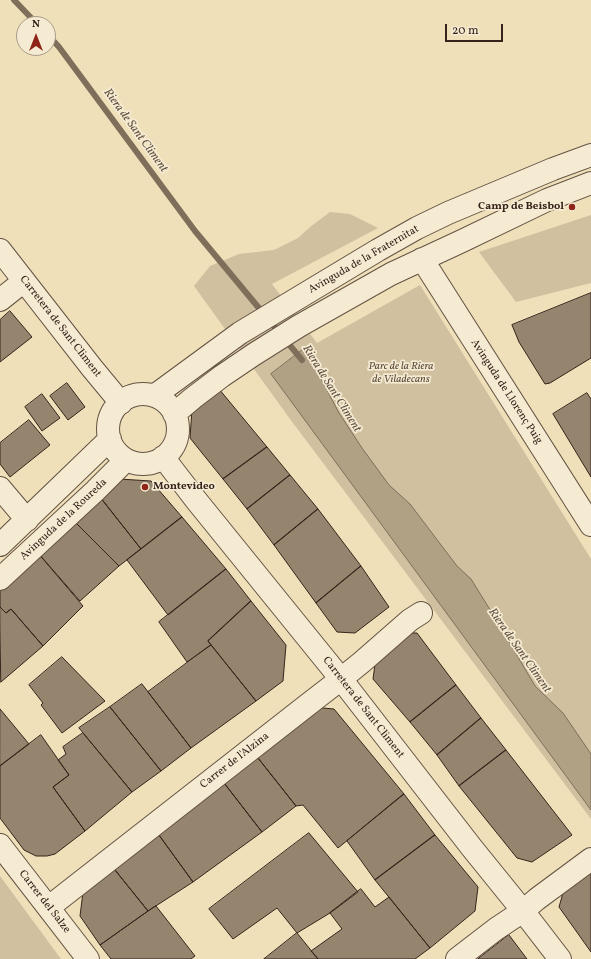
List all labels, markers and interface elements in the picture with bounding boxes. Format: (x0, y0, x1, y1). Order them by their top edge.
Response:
north arrow (16, 16, 56, 56)
scale bar (447, 16, 505, 42)
text: N (32, 17, 40, 32)
text: 20 m (452, 23, 479, 39)
water label: Riera de Sant Climent (100, 86, 170, 176)
place label: Camp de Beisbol (478, 200, 564, 214)
marker: Camp de Beisbol (567, 202, 577, 212)
street label: Avinguda de la Fraternitat (306, 223, 422, 297)
street label: Carretera de Sant Climent (16, 274, 104, 380)
street label: Avinguda de Llorenç Puig (467, 337, 545, 447)
water label: Riera de Sant Climent (298, 343, 364, 435)
park label: Parc de la Riera de Viladecans (368, 360, 434, 386)
street label: Avinguda de la Roureda (18, 476, 110, 564)
place label: Montevideo (153, 480, 215, 494)
marker: Montevideo (140, 482, 150, 492)
water label: Riera de Sant Climent (484, 606, 554, 696)
street label: Carretera de Sant Climent (319, 655, 407, 761)
street label: Carrer de l'Alzina (198, 730, 272, 792)
street label: Carrer del Salze (15, 868, 73, 936)

